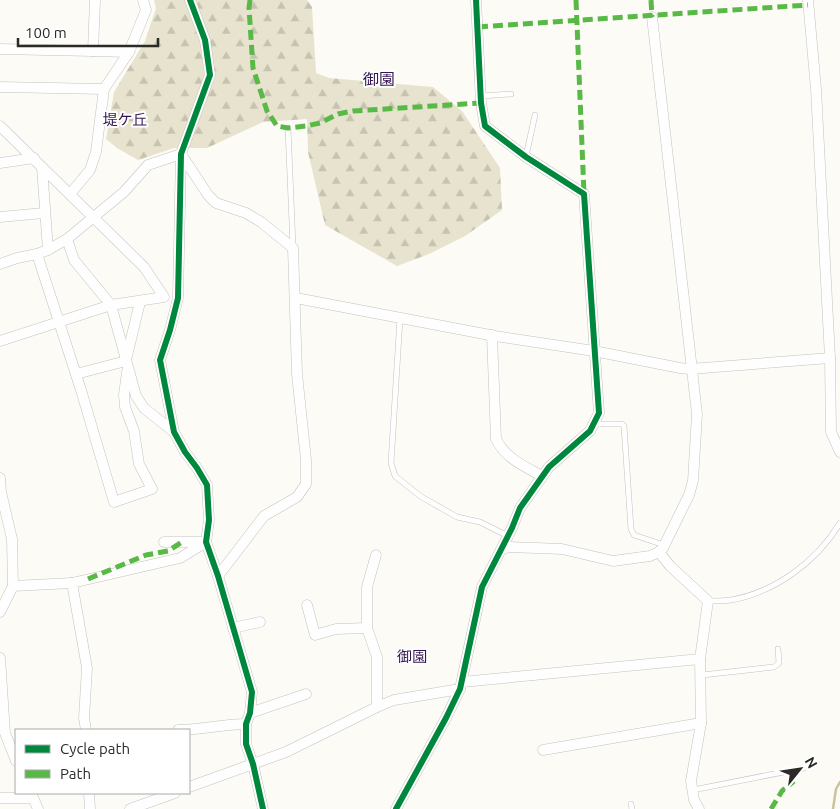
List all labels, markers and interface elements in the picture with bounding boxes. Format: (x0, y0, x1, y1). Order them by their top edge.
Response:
scale bar (18, 15, 158, 47)
text: 100 m (25, 24, 67, 41)
district label: 御園 (363, 70, 395, 88)
district label: 堤ケ丘 (102, 111, 148, 128)
district label: 御園 (397, 648, 427, 665)
legend (15, 729, 190, 794)
text: Cycle path (60, 740, 130, 757)
north arrow (775, 744, 825, 794)
text: N (802, 754, 821, 771)
text: Path (60, 765, 91, 782)

